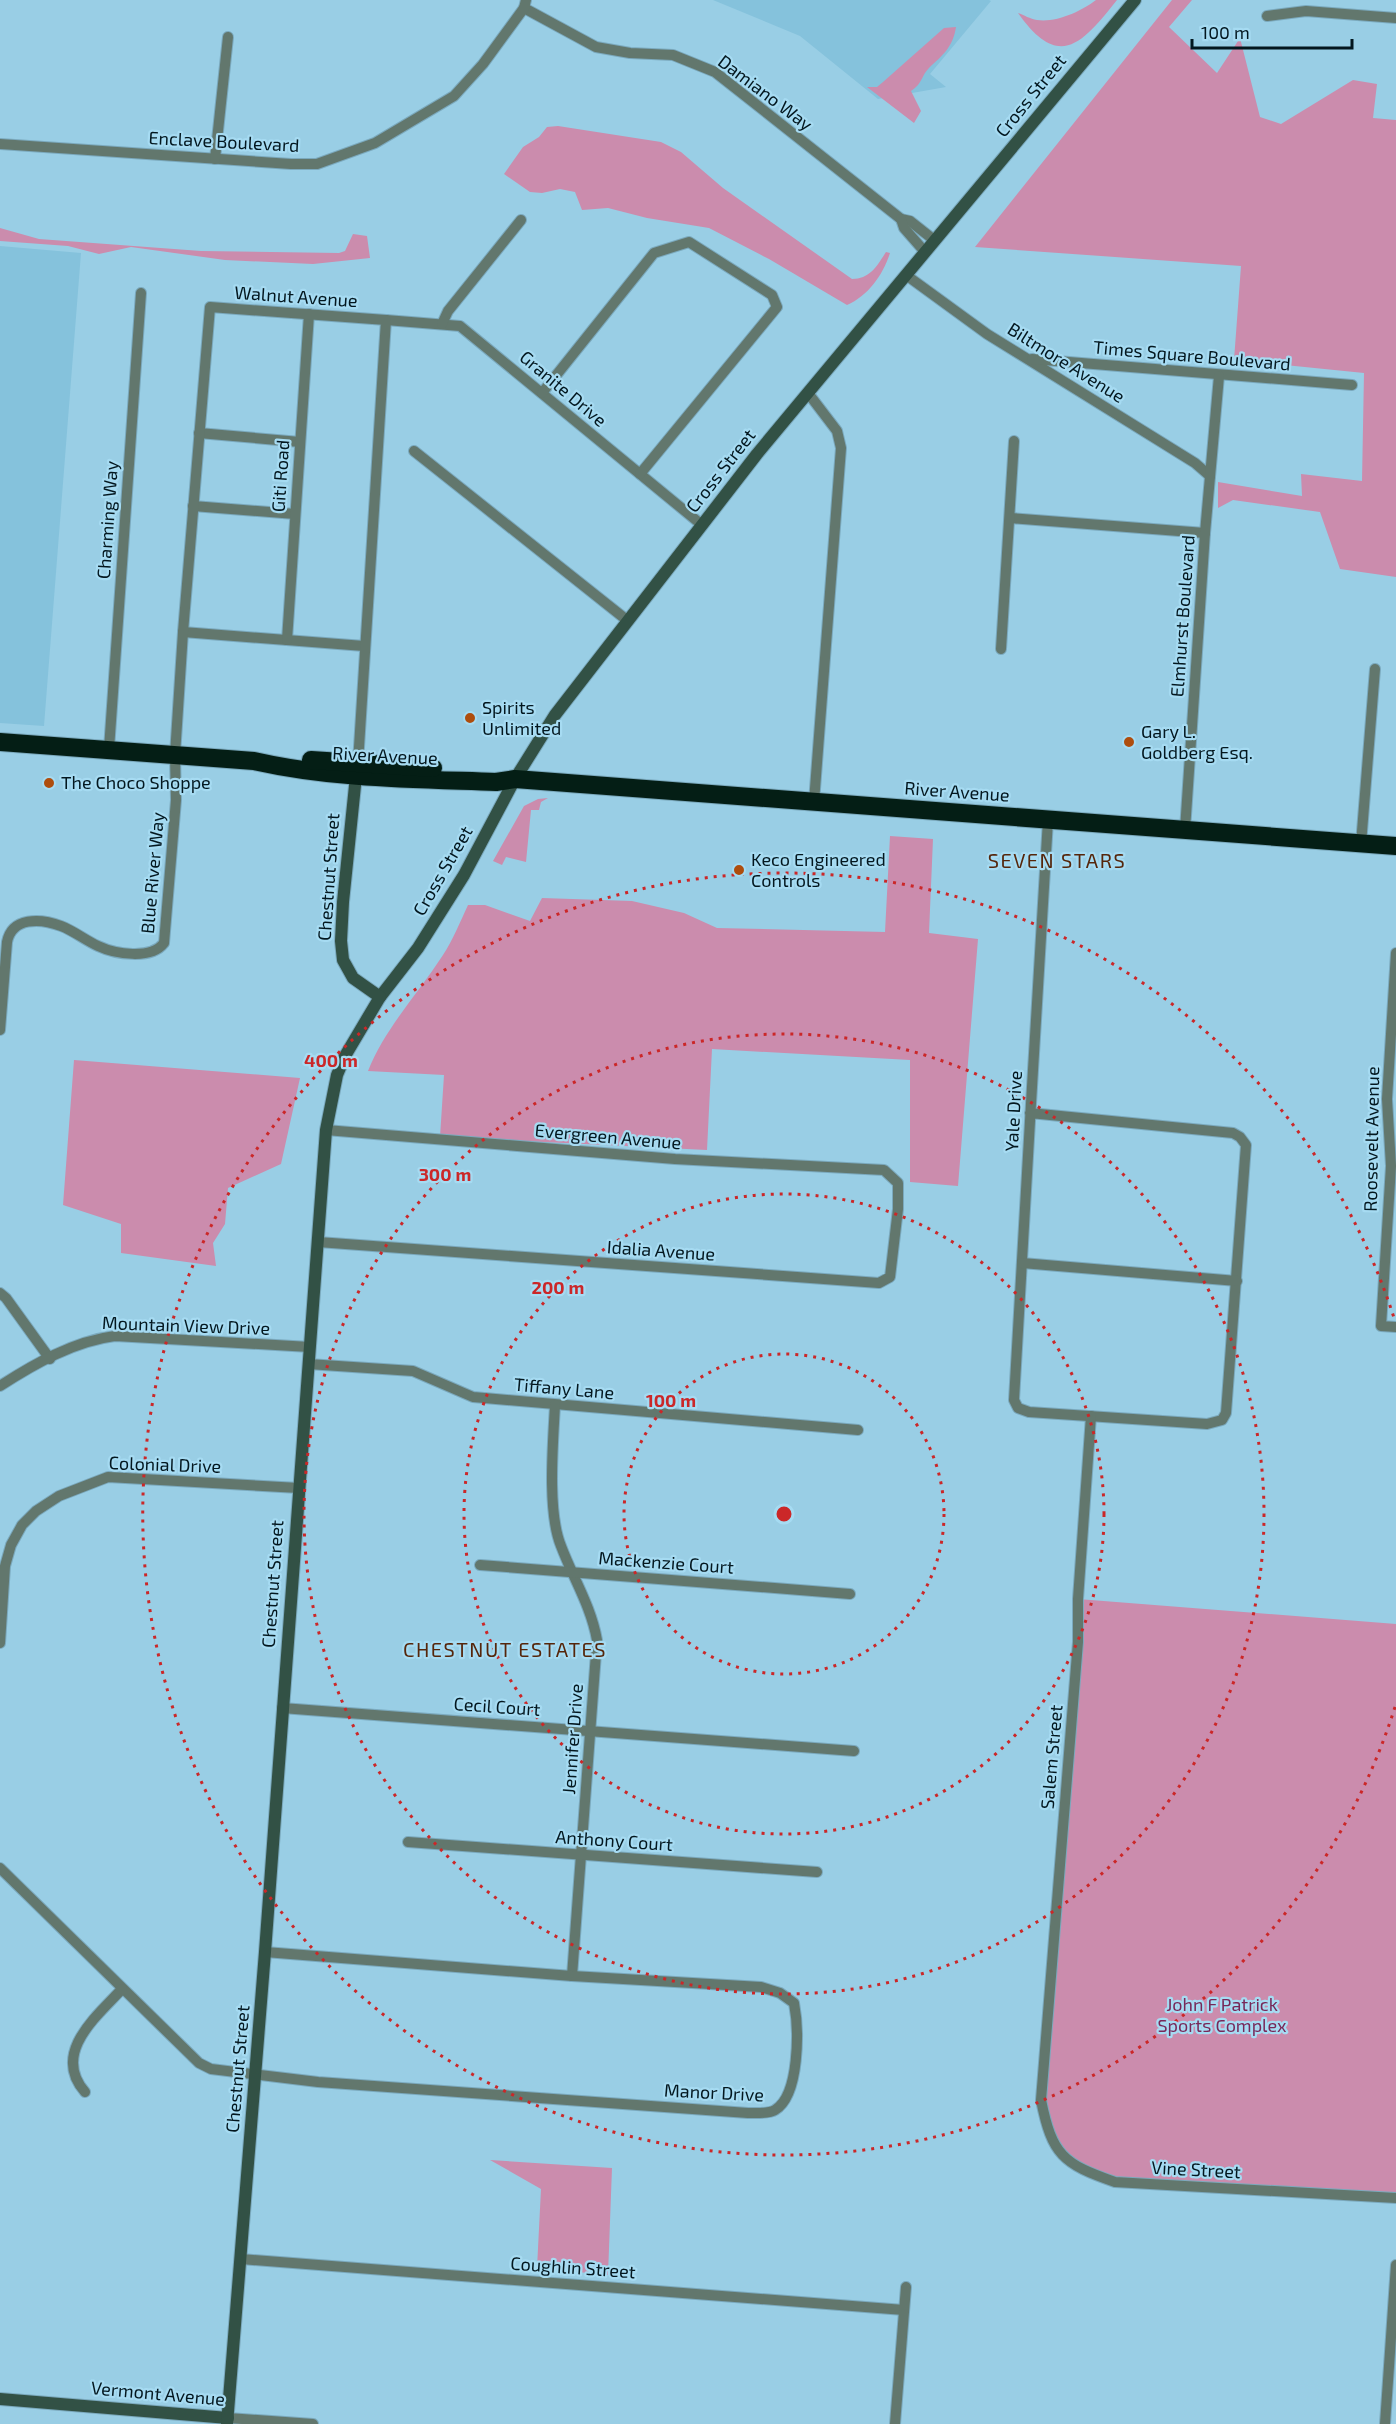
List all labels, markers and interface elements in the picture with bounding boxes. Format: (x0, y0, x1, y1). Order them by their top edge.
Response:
scale bar (1192, 12, 1352, 50)
text: 100 m (1201, 21, 1250, 43)
street label: Damiano Way (714, 50, 818, 135)
street label: Cross Street (990, 50, 1070, 141)
street label: Enclave Boulevard (148, 126, 300, 156)
street label: Walnut Avenue (234, 281, 358, 311)
street label: Biltmore Avenue (1004, 317, 1129, 407)
street label: Times Square Boulevard (1093, 335, 1292, 375)
street label: Granite Drive (516, 346, 612, 431)
street label: Cross Street (681, 424, 760, 516)
street label: Giti Road (266, 439, 294, 513)
street label: Charming Way (92, 460, 122, 580)
street label: Elmhurst Boulevard (1165, 534, 1199, 698)
place label: Spirits Unlimited (482, 696, 561, 739)
marker: Spirits Unlimited (463, 711, 477, 725)
place label: Gary L. Goldberg Esq. (1141, 720, 1253, 763)
marker: Gary L. Goldberg Esq. (1122, 735, 1136, 749)
street label: River Avenue (332, 741, 438, 769)
place label: The Choco Shoppe (61, 771, 211, 793)
marker: The Choco Shoppe (42, 776, 56, 790)
street label: River Avenue (904, 776, 1010, 806)
street label: Blue River Way (136, 811, 168, 935)
street label: Chestnut Street (313, 812, 343, 942)
street label: Cross Street (408, 822, 477, 919)
place label: Keco Engineered Controls (751, 848, 886, 891)
district label: SEVEN STARS (988, 848, 1126, 872)
marker: Keco Engineered Controls (732, 863, 746, 877)
text: 400 m (304, 1049, 358, 1071)
street label: Roosevelt Avenue (1359, 1066, 1383, 1212)
street label: Yale Drive (1000, 1070, 1026, 1152)
street label: Evergreen Avenue (534, 1119, 682, 1153)
text: 300 m (419, 1163, 471, 1185)
street label: Idalia Avenue (606, 1235, 716, 1265)
text: 200 m (532, 1276, 584, 1298)
street label: Mountain View Drive (102, 1311, 271, 1339)
street label: Tiffany Lane (513, 1373, 615, 1403)
text: 100 m (646, 1389, 696, 1411)
street label: Colonial Drive (108, 1451, 222, 1477)
centre of rings (774, 1504, 794, 1524)
street label: Chestnut Street (257, 1519, 287, 1649)
street label: Mackenzie Court (598, 1546, 735, 1578)
district label: CHESTNUT ESTATES (403, 1637, 607, 1661)
street label: Jennifer Drive (557, 1683, 587, 1795)
street label: Cecil Court (453, 1692, 541, 1720)
street label: Salem Street (1035, 1704, 1067, 1810)
street label: Anthony Court (555, 1825, 674, 1855)
park label: John F Patrick Sports Complex (1157, 1993, 1287, 2036)
street label: Chestnut Street (220, 2004, 254, 2134)
street label: Manor Drive (664, 2078, 765, 2106)
street label: Vine Street (1151, 2156, 1241, 2182)
street label: Coughlin Street (510, 2252, 637, 2282)
street label: Vermont Avenue (90, 2376, 226, 2410)

